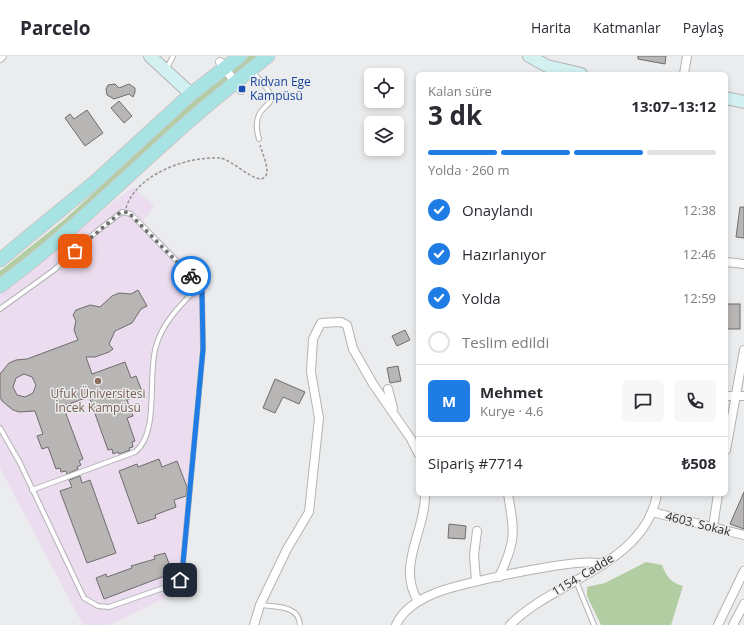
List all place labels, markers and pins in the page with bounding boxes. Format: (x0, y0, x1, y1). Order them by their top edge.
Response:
place label: Rıdvan Ege Kampüsü (250, 73, 311, 104)
marker: Rıdvan Ege Kampüsü (237, 84, 247, 94)
pin (58, 234, 92, 268)
marker: Ufuk Üniversitesi İncek Kampüsü (93, 376, 103, 386)
place label: Ufuk Üniversitesi İncek Kampüsü (51, 385, 145, 416)
pin (163, 563, 197, 597)

